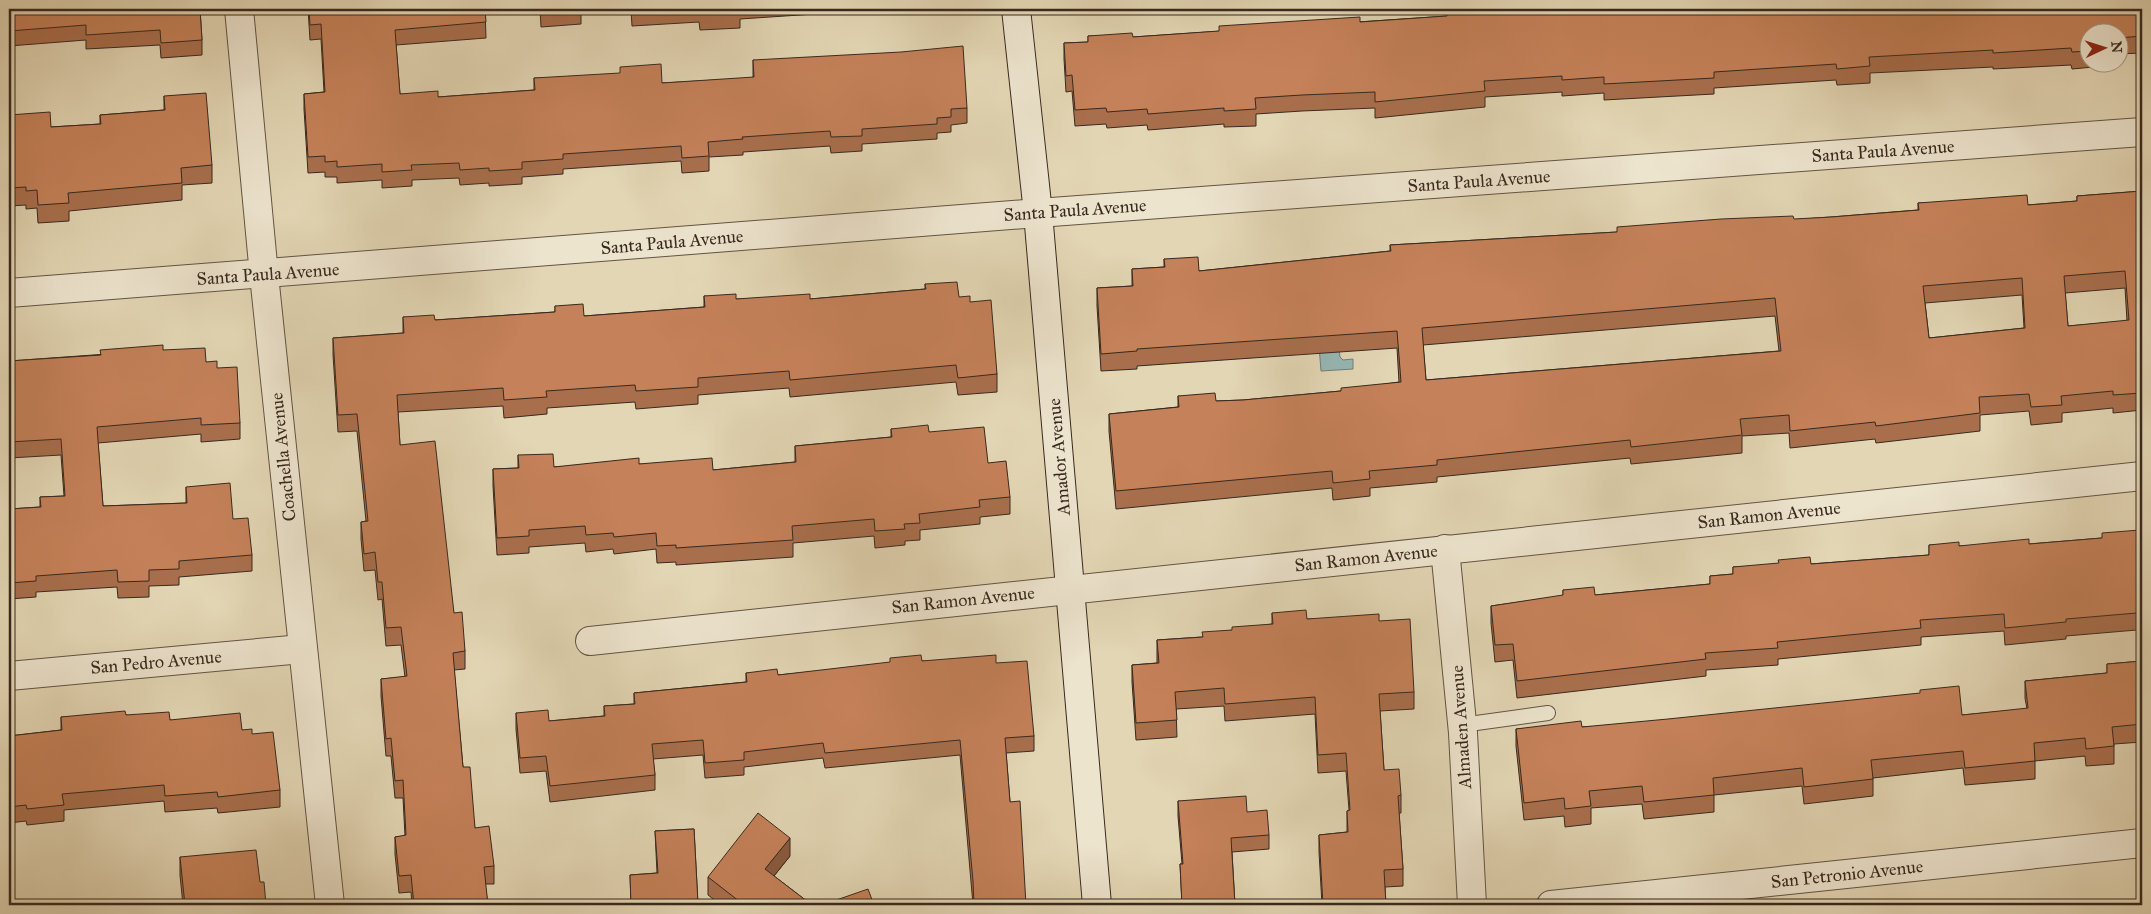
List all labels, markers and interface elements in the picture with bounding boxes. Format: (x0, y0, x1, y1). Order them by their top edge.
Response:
north arrow (2078, 22, 2128, 72)
text: N (2108, 41, 2125, 54)
street label: Santa Paula Avenue (1811, 135, 1955, 167)
street label: Santa Paula Avenue (1407, 165, 1551, 197)
street label: Santa Paula Avenue (1003, 194, 1147, 226)
street label: Santa Paula Avenue (600, 225, 744, 259)
street label: Santa Paula Avenue (196, 258, 340, 290)
street label: Coachella Avenue (265, 392, 301, 522)
street label: Amador Avenue (1043, 397, 1075, 518)
street label: San Ramon Avenue (1696, 497, 1842, 533)
street label: San Ramon Avenue (1293, 540, 1439, 576)
street label: San Ramon Avenue (890, 582, 1036, 618)
street label: San Pedro Avenue (89, 645, 223, 679)
street label: Almaden Avenue (1446, 664, 1476, 791)
street label: San Petronio Avenue (1770, 855, 1924, 893)

